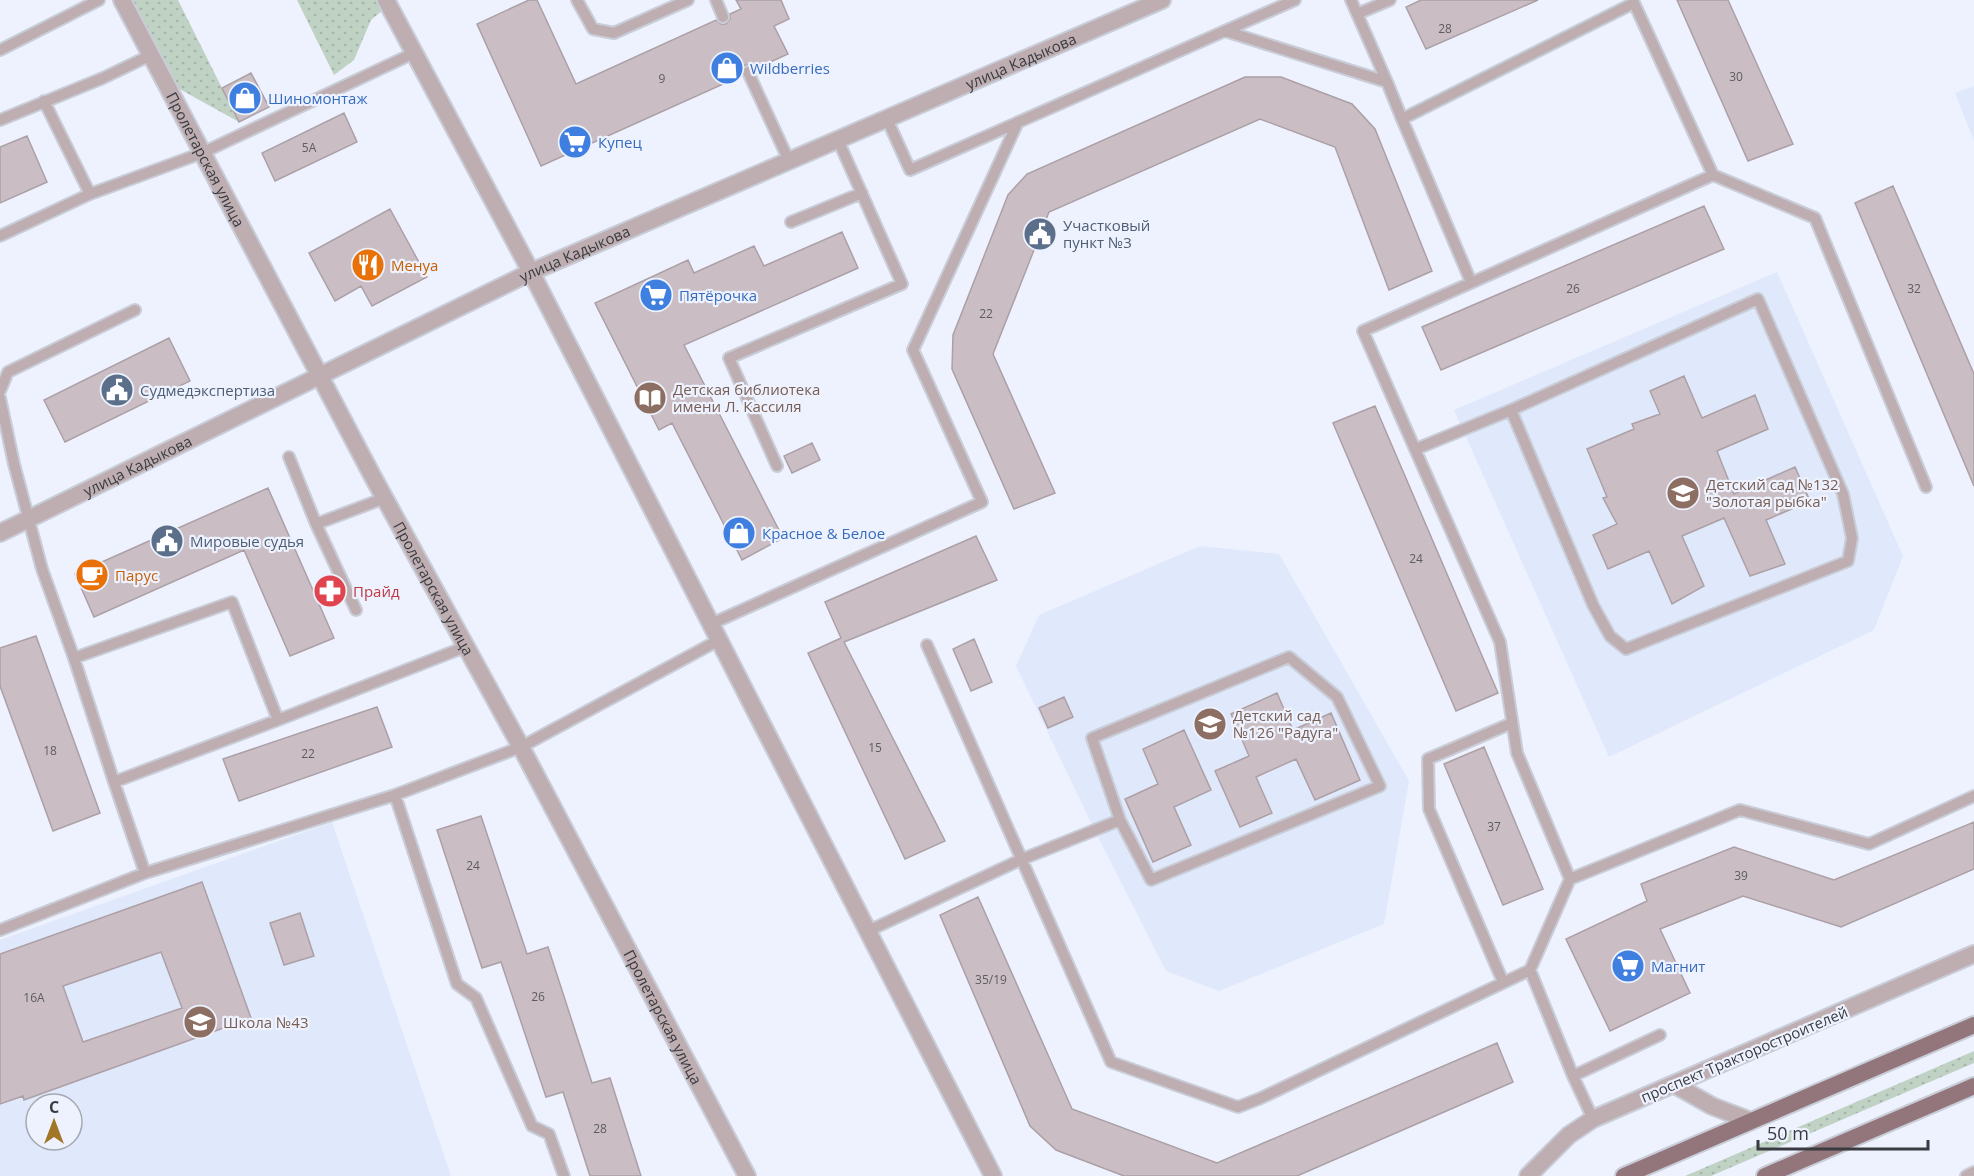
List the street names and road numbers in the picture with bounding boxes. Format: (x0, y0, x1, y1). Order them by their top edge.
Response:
street label: улица Кадыкова (962, 28, 1079, 94)
street label: Пролетарская улица (162, 88, 250, 230)
street label: улица Кадыкова (516, 221, 633, 286)
street label: улица Кадыкова (80, 430, 195, 501)
street label: Пролетарская улица (389, 518, 479, 659)
street label: Пролетарская улица (619, 946, 707, 1088)
street label: проспект Тракторостроителей (1637, 1001, 1851, 1107)

